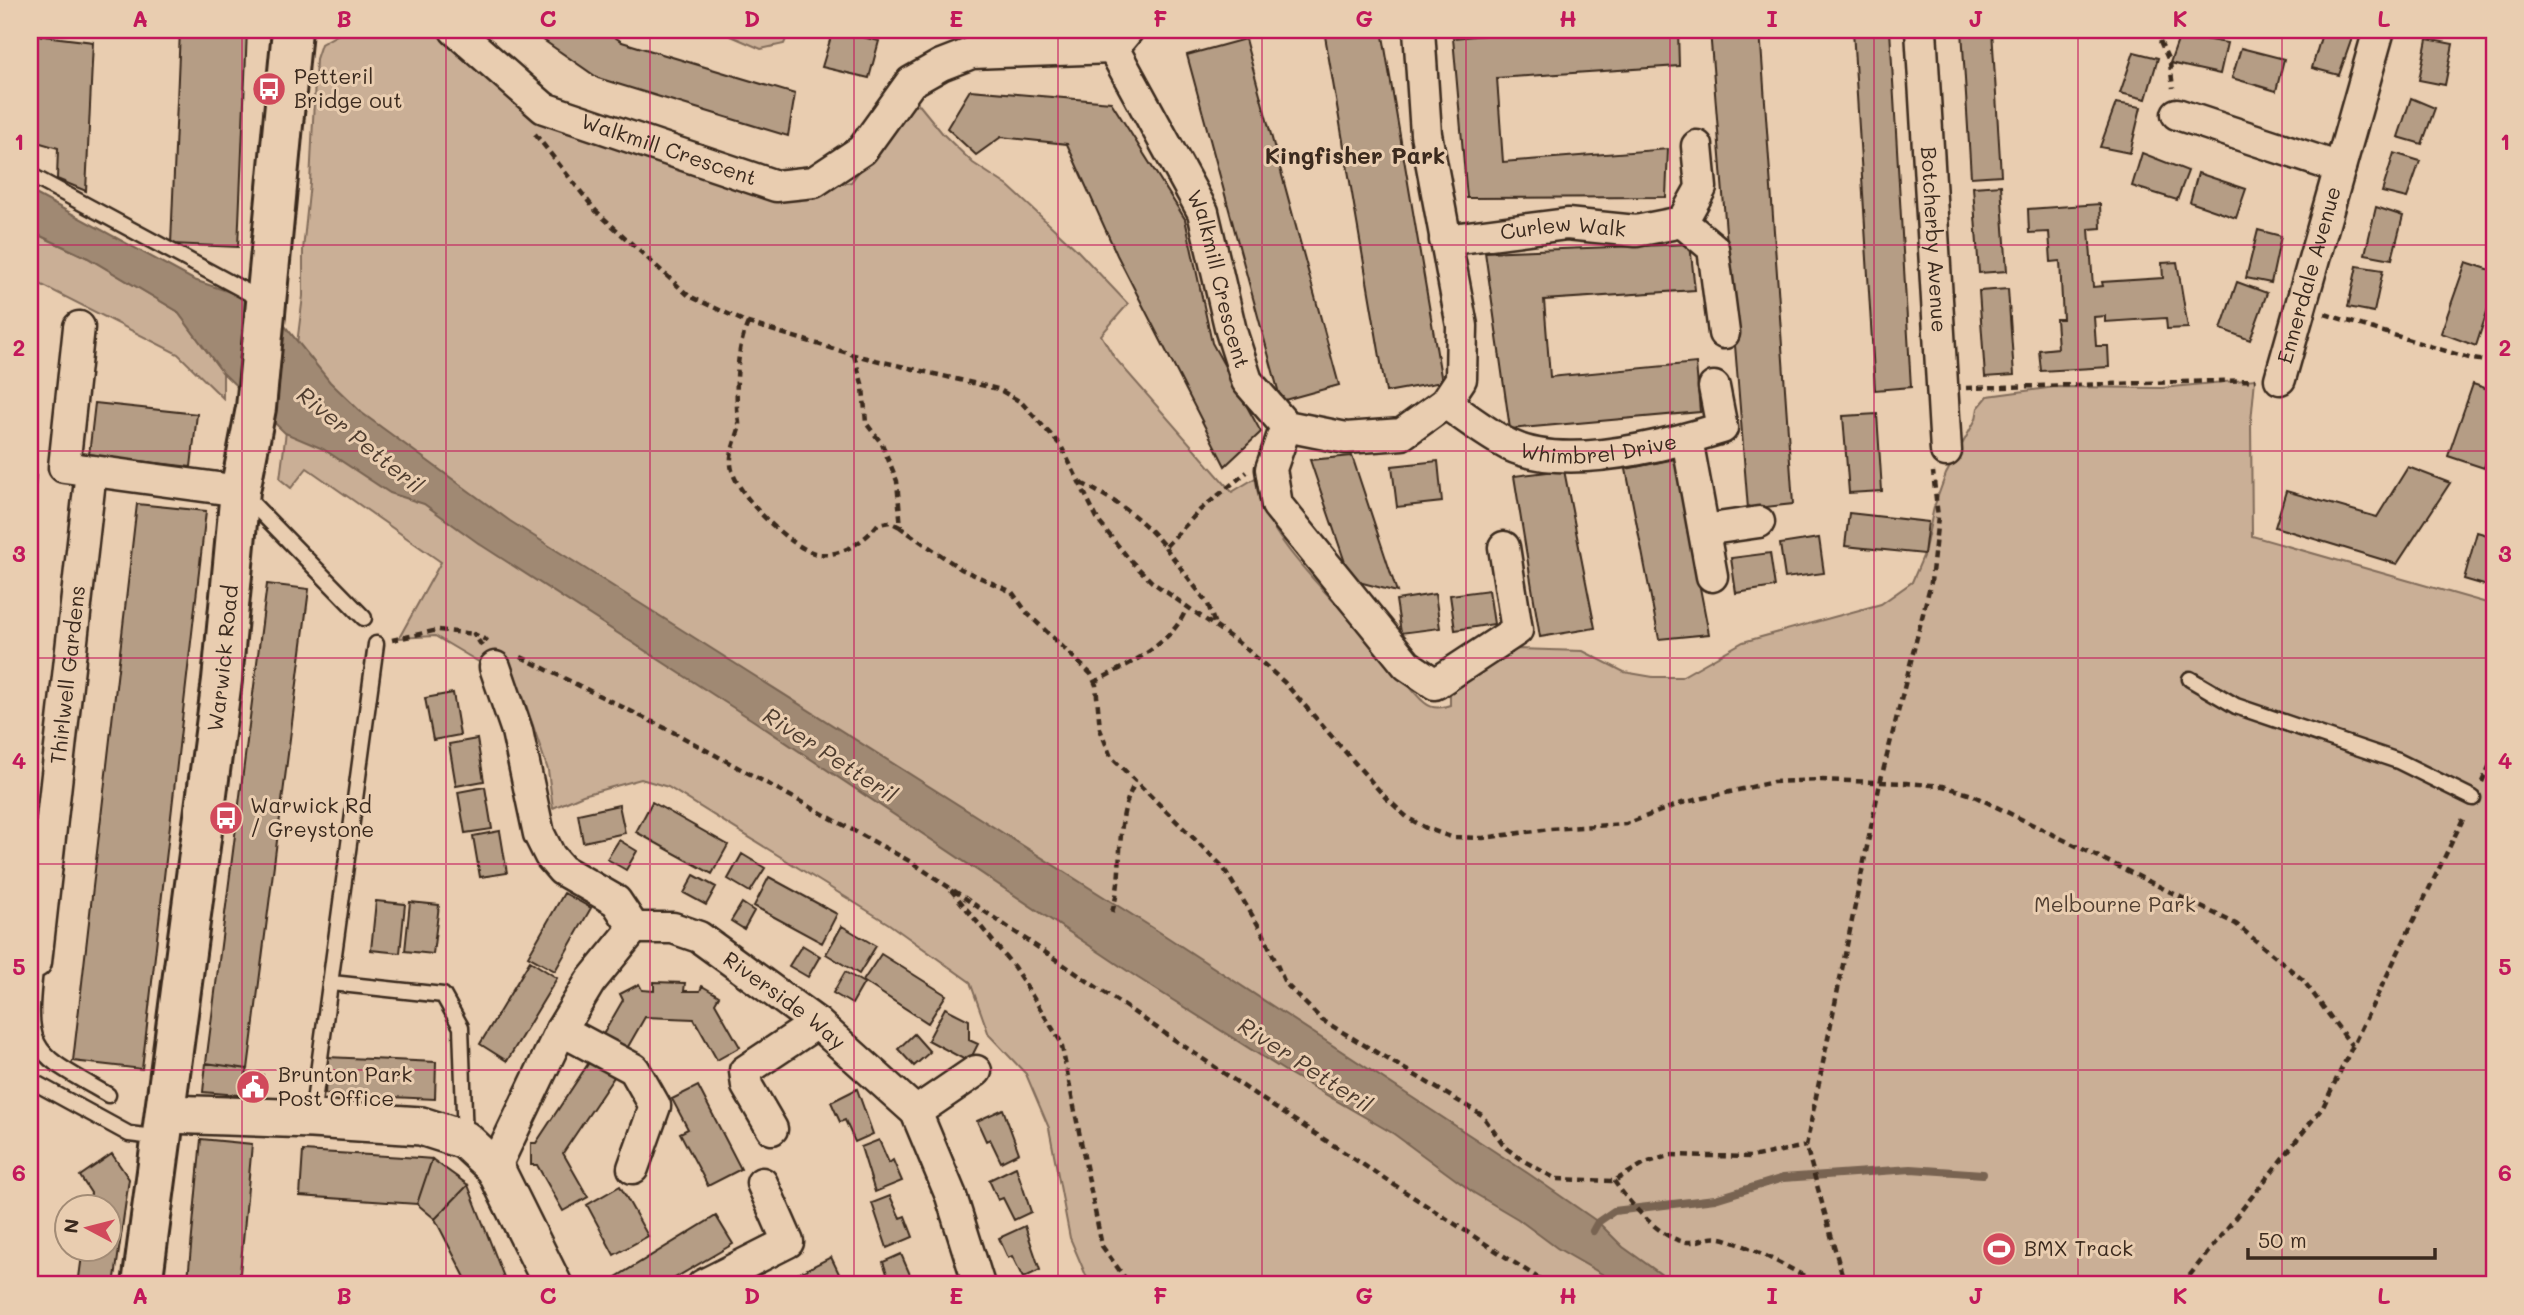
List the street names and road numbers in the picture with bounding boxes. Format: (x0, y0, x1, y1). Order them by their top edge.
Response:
street label: Walkmill Crescent (578, 107, 761, 191)
street label: Botcherby Avenue (1916, 146, 1954, 333)
street label: Ennerdale Avenue (2270, 183, 2346, 366)
street label: Walkmill Crescent (1182, 185, 1257, 371)
street label: Curlew Walk (1498, 209, 1627, 245)
street label: Whimbrel Drive (1518, 426, 1679, 469)
street label: Thirlwell Gardens (43, 584, 90, 765)
street label: Warwick Road (200, 584, 243, 733)
street label: Riverside Way (719, 944, 852, 1055)

